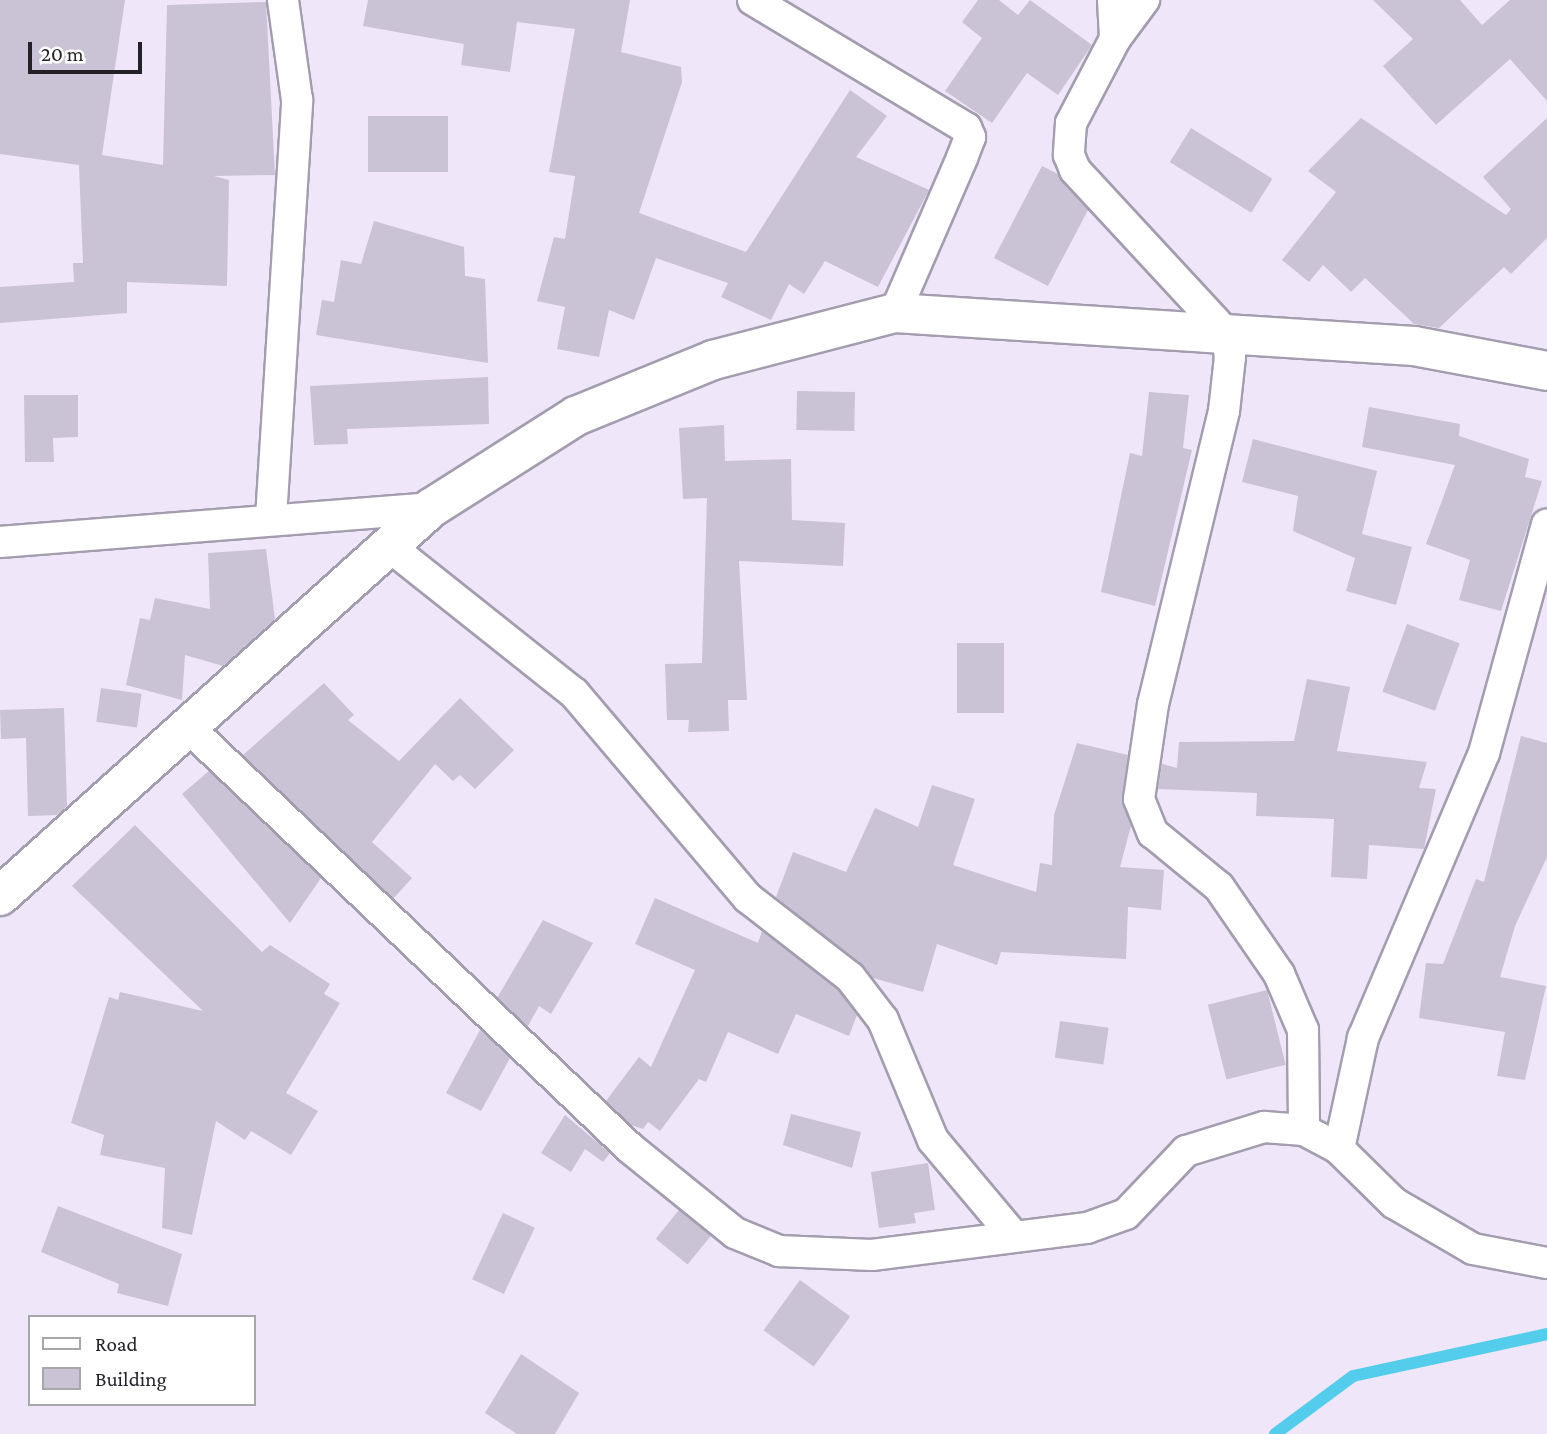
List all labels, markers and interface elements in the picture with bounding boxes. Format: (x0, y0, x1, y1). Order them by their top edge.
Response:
scale bar (32, 28, 145, 72)
text: 20 m (41, 42, 84, 66)
legend (28, 1315, 256, 1406)
text: Road (95, 1332, 138, 1356)
text: Building (95, 1367, 167, 1391)

